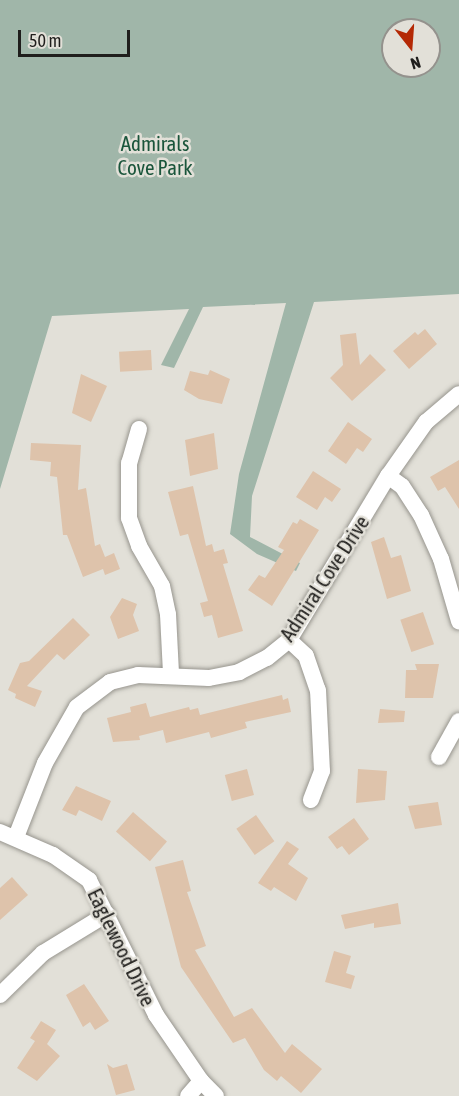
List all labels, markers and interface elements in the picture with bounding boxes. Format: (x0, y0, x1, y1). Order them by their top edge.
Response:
scale bar (21, 18, 134, 56)
north arrow (381, 18, 441, 78)
text: 50 m (29, 30, 61, 51)
text: N (409, 53, 423, 73)
park label: Admirals Cove Park (117, 130, 193, 180)
street label: Admiral Cove Drive (274, 510, 374, 646)
street label: Eaglewood Drive (83, 884, 161, 1010)

